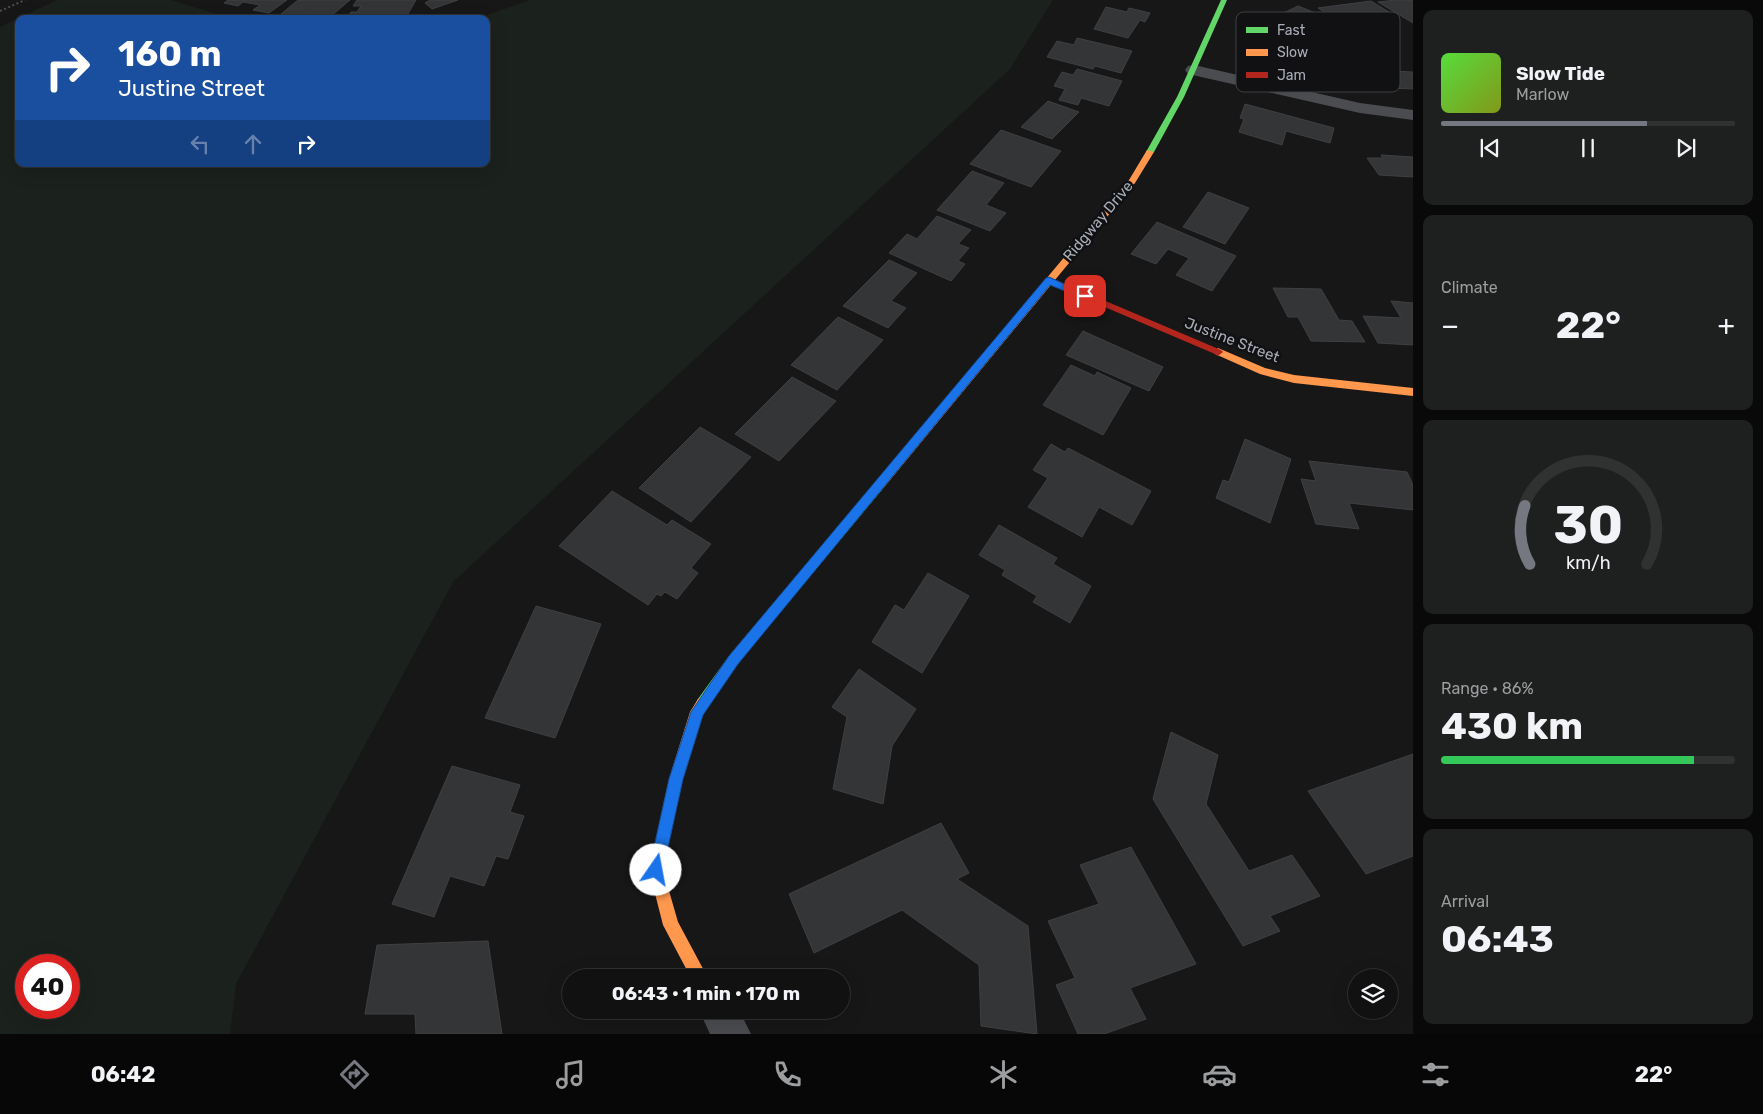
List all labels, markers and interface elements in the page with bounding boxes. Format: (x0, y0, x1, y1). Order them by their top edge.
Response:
legend (1236, 12, 1400, 92)
text: Fast (1277, 22, 1306, 39)
text: 160 m (118, 33, 222, 75)
icon: right (35, 35, 100, 100)
text: Slow (1277, 44, 1308, 61)
text: Slow Tide (1516, 62, 1605, 85)
text: Jam (1277, 67, 1306, 84)
text: Justine Street (118, 75, 265, 102)
text: Marlow (1516, 85, 1569, 104)
icon: left (186, 130, 214, 158)
icon: ahead (239, 130, 267, 158)
icon: right (292, 130, 320, 158)
icon: previous (1476, 134, 1504, 162)
icon: pause (1574, 134, 1602, 162)
icon: next (1672, 134, 1700, 162)
street label: Ridgway Drive (1059, 177, 1137, 265)
pin (1064, 275, 1106, 317)
text: Climate (1441, 278, 1498, 297)
icon: arrive (1071, 282, 1099, 310)
text: 22° (1556, 302, 1621, 348)
text: − (1441, 309, 1459, 342)
text: + (1718, 309, 1735, 342)
street label: Justine Street (1182, 314, 1282, 366)
text: 30 (1553, 494, 1623, 556)
text: km/h (1566, 552, 1610, 573)
text: Range · 86% (1441, 679, 1534, 698)
text: 430 km (1441, 703, 1583, 749)
position arrow (629, 843, 681, 895)
text: Arrival (1441, 892, 1489, 911)
text: 06:43 (1441, 916, 1554, 962)
speed limit sign: 40 (15, 954, 80, 1019)
map controls (1348, 969, 1398, 1019)
button: layers (1348, 969, 1398, 1019)
text: 06:43 · 1 min · 170 m (612, 982, 800, 1005)
icon: directions (337, 1057, 372, 1092)
icon: music (553, 1057, 588, 1092)
icon: phone (770, 1057, 805, 1092)
icon: climate (986, 1057, 1021, 1092)
icon: car (1202, 1057, 1237, 1092)
icon: filters (1418, 1057, 1453, 1092)
text: 06:42 (91, 1061, 156, 1088)
text: 22° (1635, 1061, 1672, 1088)

